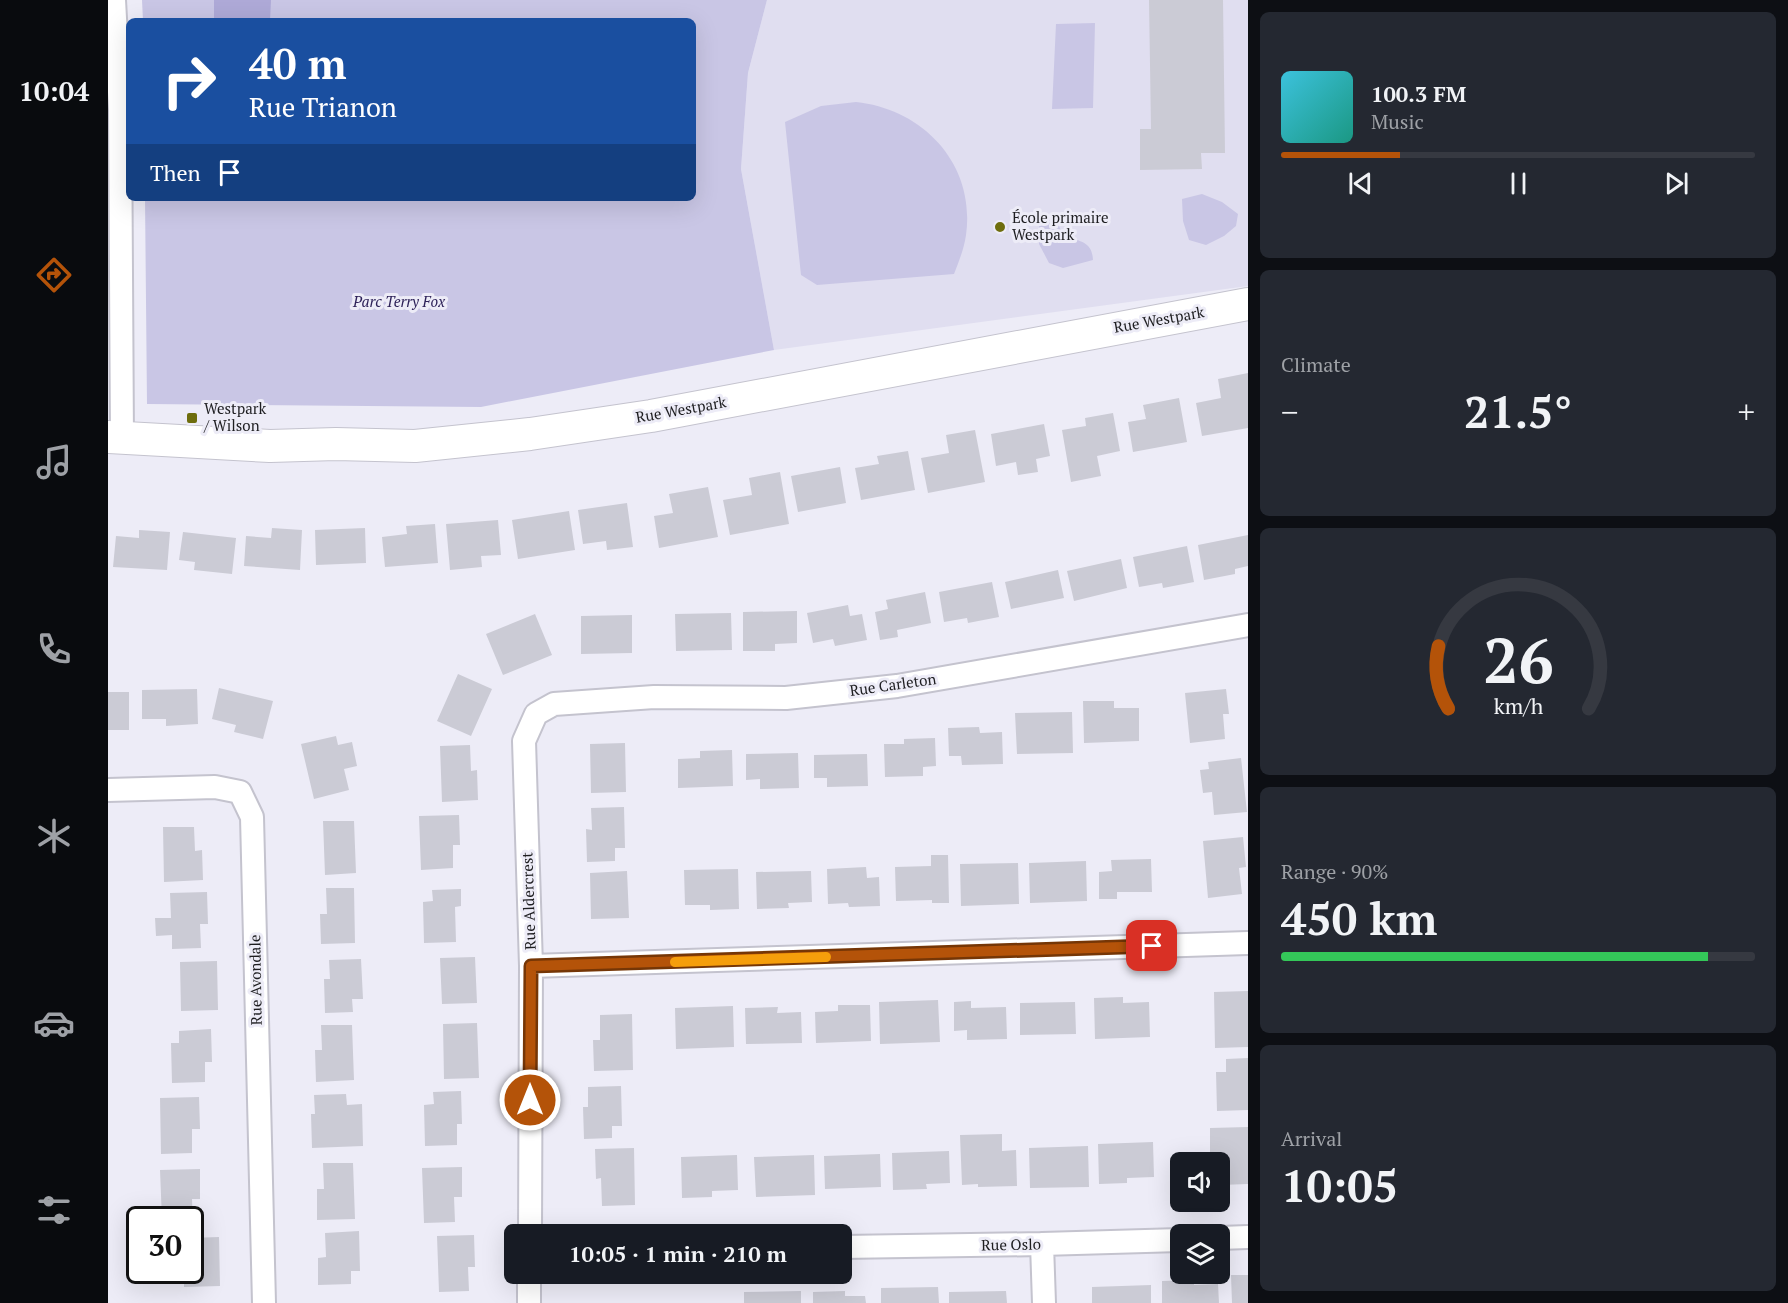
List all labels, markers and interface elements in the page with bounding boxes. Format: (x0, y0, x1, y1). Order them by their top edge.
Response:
text: 40 m (249, 35, 347, 91)
icon: right (150, 42, 228, 120)
text: 10:04 (19, 73, 89, 109)
text: 100.3 FM (1371, 79, 1466, 108)
text: Rue Trianon (249, 89, 397, 125)
text: Music (1371, 108, 1424, 135)
icon: arrive (213, 156, 246, 189)
text: Then (150, 158, 201, 187)
icon: previous (1344, 167, 1377, 200)
icon: pause (1502, 167, 1535, 200)
icon: next (1660, 167, 1693, 200)
place label: École primaire Westpark (1012, 207, 1109, 244)
marker: École primaire Westpark (993, 220, 1007, 234)
icon: directions (33, 254, 75, 296)
park label: Parc Terry Fox (352, 291, 445, 311)
street label: Rue Westpark (1112, 301, 1206, 337)
text: Climate (1281, 351, 1351, 378)
text: 21.5° (1464, 381, 1572, 441)
text: − (1281, 390, 1299, 433)
text: + (1737, 390, 1755, 433)
street label: Rue Westpark (634, 391, 728, 427)
place label: Westpark / Wilson (203, 398, 266, 435)
marker: Westpark / Wilson (185, 411, 199, 425)
icon: music (33, 441, 75, 483)
text: 26 (1483, 618, 1553, 701)
icon: phone (33, 628, 75, 670)
street label: Rue Carleton (848, 668, 938, 700)
text: km/h (1493, 692, 1543, 720)
icon: climate (33, 815, 75, 857)
street label: Rue Aldercrest (516, 851, 540, 950)
text: Range · 90% (1281, 858, 1388, 885)
text: 450 km (1281, 888, 1437, 948)
pin (1126, 920, 1177, 971)
icon: arrive (1135, 929, 1168, 962)
street label: Rue Avondale (244, 934, 266, 1026)
icon: car (33, 1002, 75, 1044)
position arrow (498, 1068, 562, 1132)
text: Arrival (1281, 1125, 1342, 1152)
map controls (1170, 1152, 1230, 1284)
button: sound (1170, 1152, 1230, 1212)
text: 10:05 (1281, 1155, 1398, 1215)
icon: filters (33, 1189, 75, 1231)
speed limit sign: 30 (126, 1206, 204, 1284)
button: layers (1170, 1224, 1230, 1284)
street label: Rue Oslo (981, 1233, 1041, 1255)
text: 10:05 · 1 min · 210 m (569, 1239, 787, 1268)

